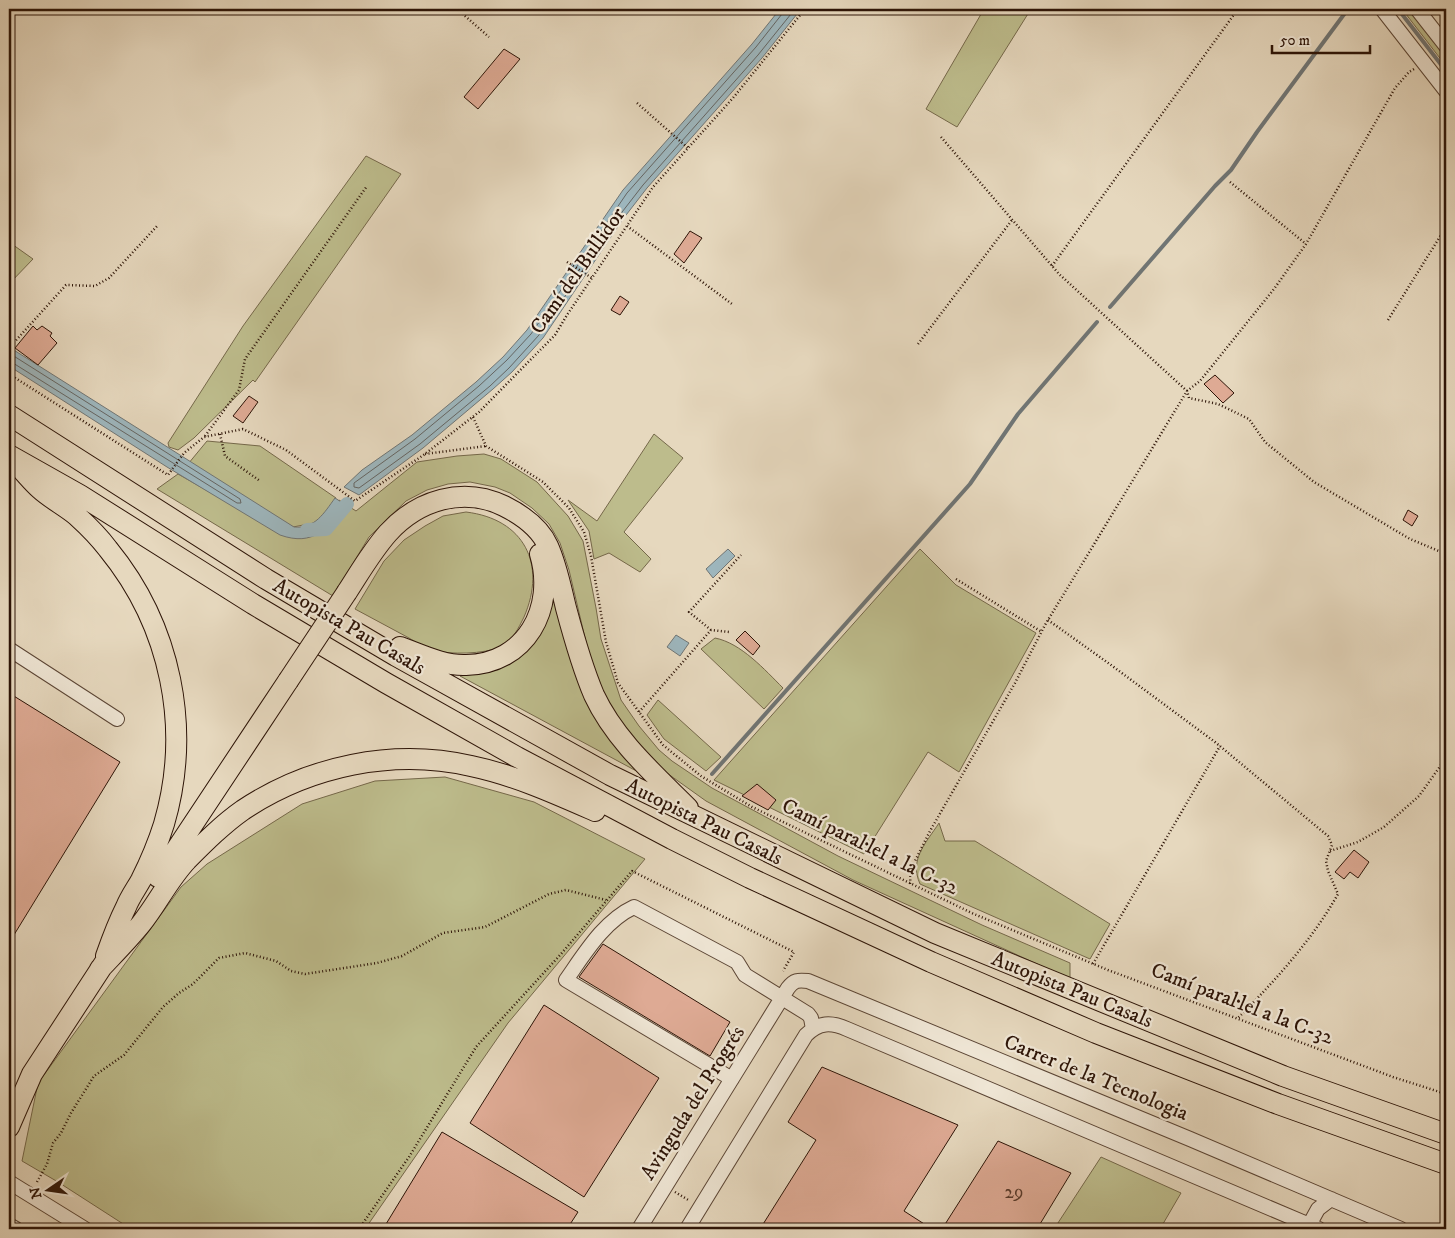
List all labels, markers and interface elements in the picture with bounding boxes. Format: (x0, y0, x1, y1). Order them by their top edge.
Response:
scale bar (1272, 22, 1370, 54)
text: 50 m (1280, 31, 1310, 50)
street label: Camí del Bullidor (525, 203, 631, 339)
street label: Autopista Pau Casals (268, 573, 430, 681)
street label: Autopista Pau Casals (621, 773, 787, 871)
street label: Camí paral·lel a la C-32 (777, 793, 963, 901)
street label: Autopista Pau Casals (988, 946, 1156, 1034)
street label: Camí paral·lel a la C-32 (1147, 957, 1337, 1051)
street label: Avinguda del Progrés (635, 1021, 751, 1185)
street label: Carrer de la Tecnologia (1000, 1029, 1192, 1127)
north arrow (22, 1166, 72, 1216)
house number: 29 (1005, 1181, 1023, 1204)
text: N (26, 1185, 46, 1200)

